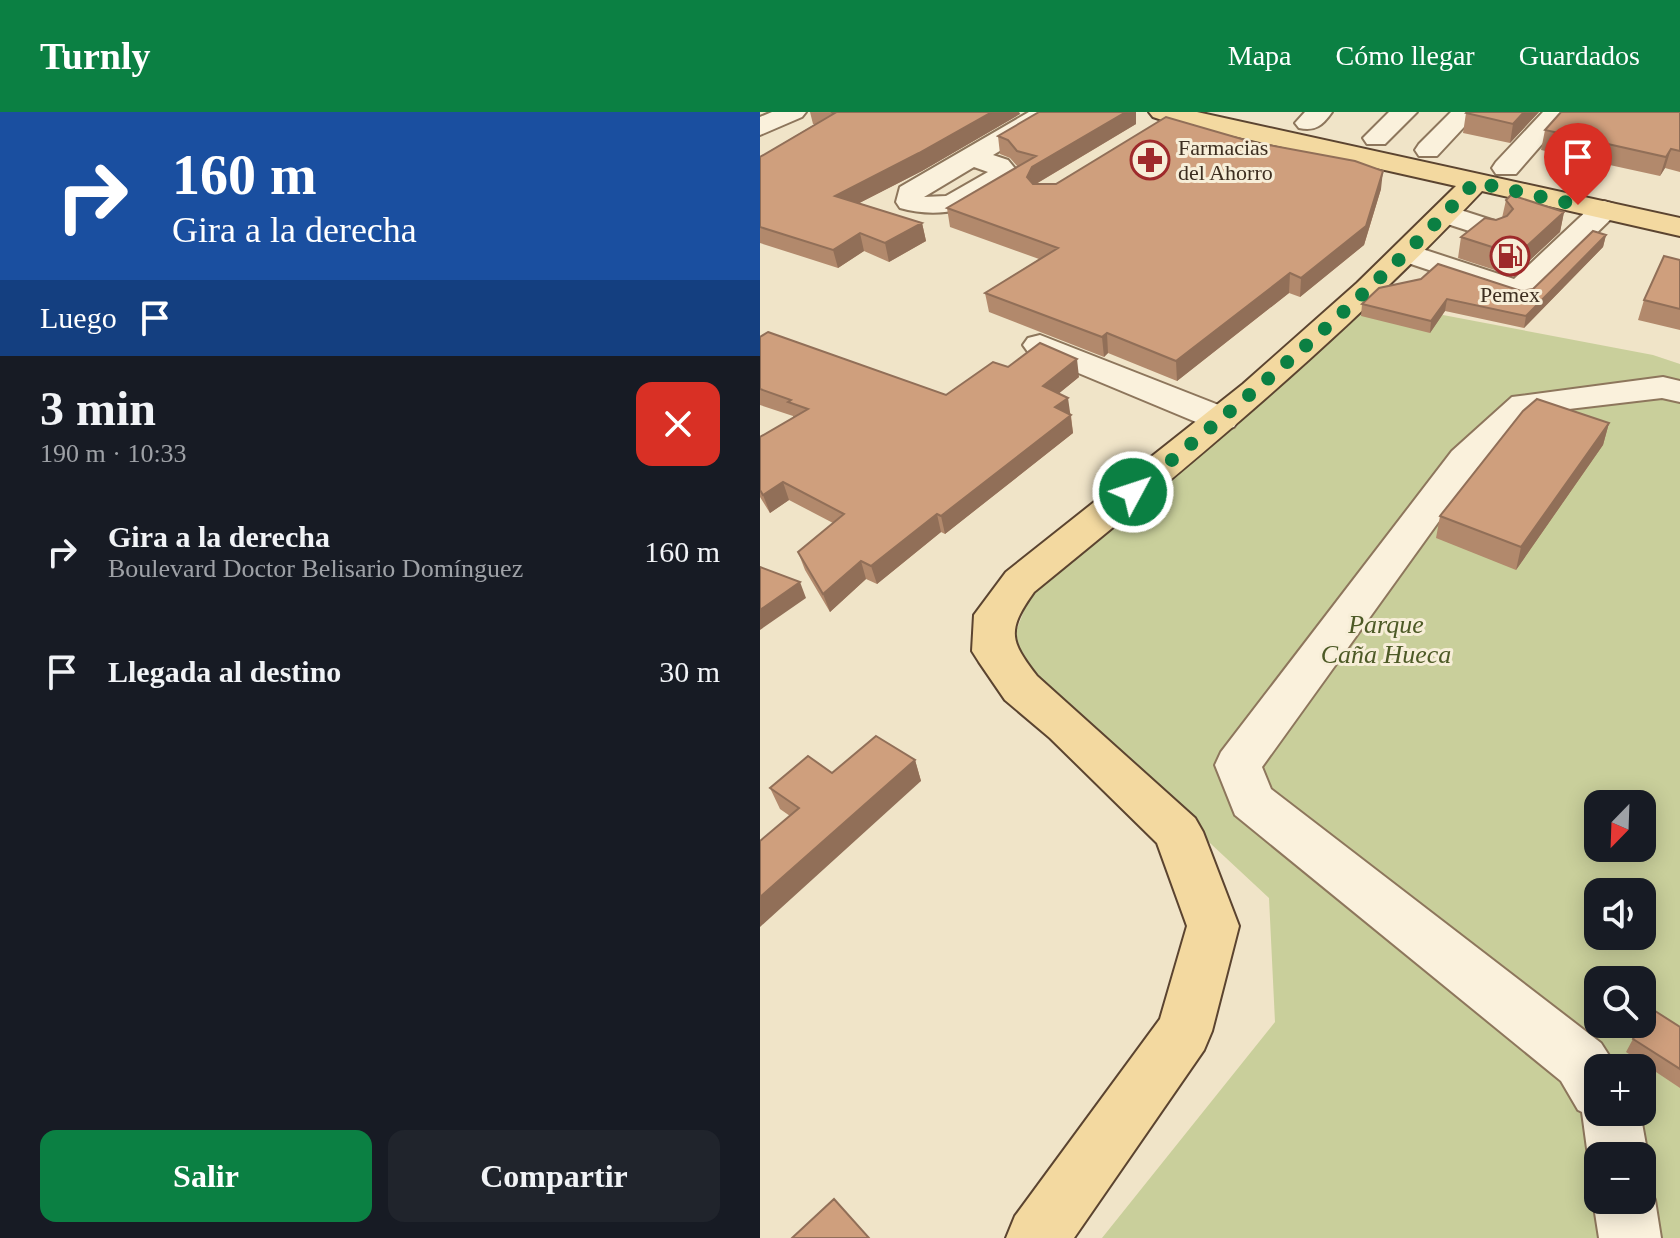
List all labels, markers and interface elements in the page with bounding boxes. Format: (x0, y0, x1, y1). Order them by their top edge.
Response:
text: Turnly (40, 35, 151, 77)
text: Mapa (1228, 40, 1292, 71)
text: Cómo llegar (1336, 40, 1475, 71)
text: Guardados (1519, 40, 1640, 71)
pin (1544, 123, 1612, 205)
place label: Farmacias del Ahorro (1178, 135, 1273, 185)
icon: arrive (1556, 135, 1600, 179)
pharmacy icon: Farmacias del Ahorro (1129, 139, 1171, 181)
icon: right (40, 144, 144, 248)
text: 160 m (172, 144, 317, 206)
text: Gira a la derecha (172, 210, 417, 250)
fuel station icon: Pemex (1489, 235, 1531, 277)
place label: Pemex (1480, 282, 1540, 307)
icon: arrive (133, 296, 177, 340)
text: Luego (40, 301, 117, 334)
text: 3 min (40, 382, 156, 435)
button: close (636, 382, 720, 466)
text: 190 m · 10:33 (40, 439, 187, 468)
position arrow (1091, 450, 1175, 534)
text: Gira a la derecha (108, 520, 330, 553)
icon: right (40, 530, 84, 574)
text: 160 m (644, 535, 720, 568)
text: Boulevard Doctor Belisario Domínguez (108, 554, 523, 583)
park label: Parque Caña Hueca (1321, 610, 1451, 669)
icon: arrive (40, 650, 84, 694)
text: Llegada al destino (108, 655, 341, 688)
text: 30 m (659, 655, 720, 688)
north arrow (1584, 790, 1656, 862)
map controls (1584, 790, 1656, 1214)
button: sound (1584, 878, 1656, 950)
button: search (1584, 966, 1656, 1038)
button: + (1584, 1054, 1656, 1126)
button: Salir (40, 1130, 372, 1222)
button: Compartir (388, 1130, 720, 1222)
button: − (1584, 1142, 1656, 1214)

